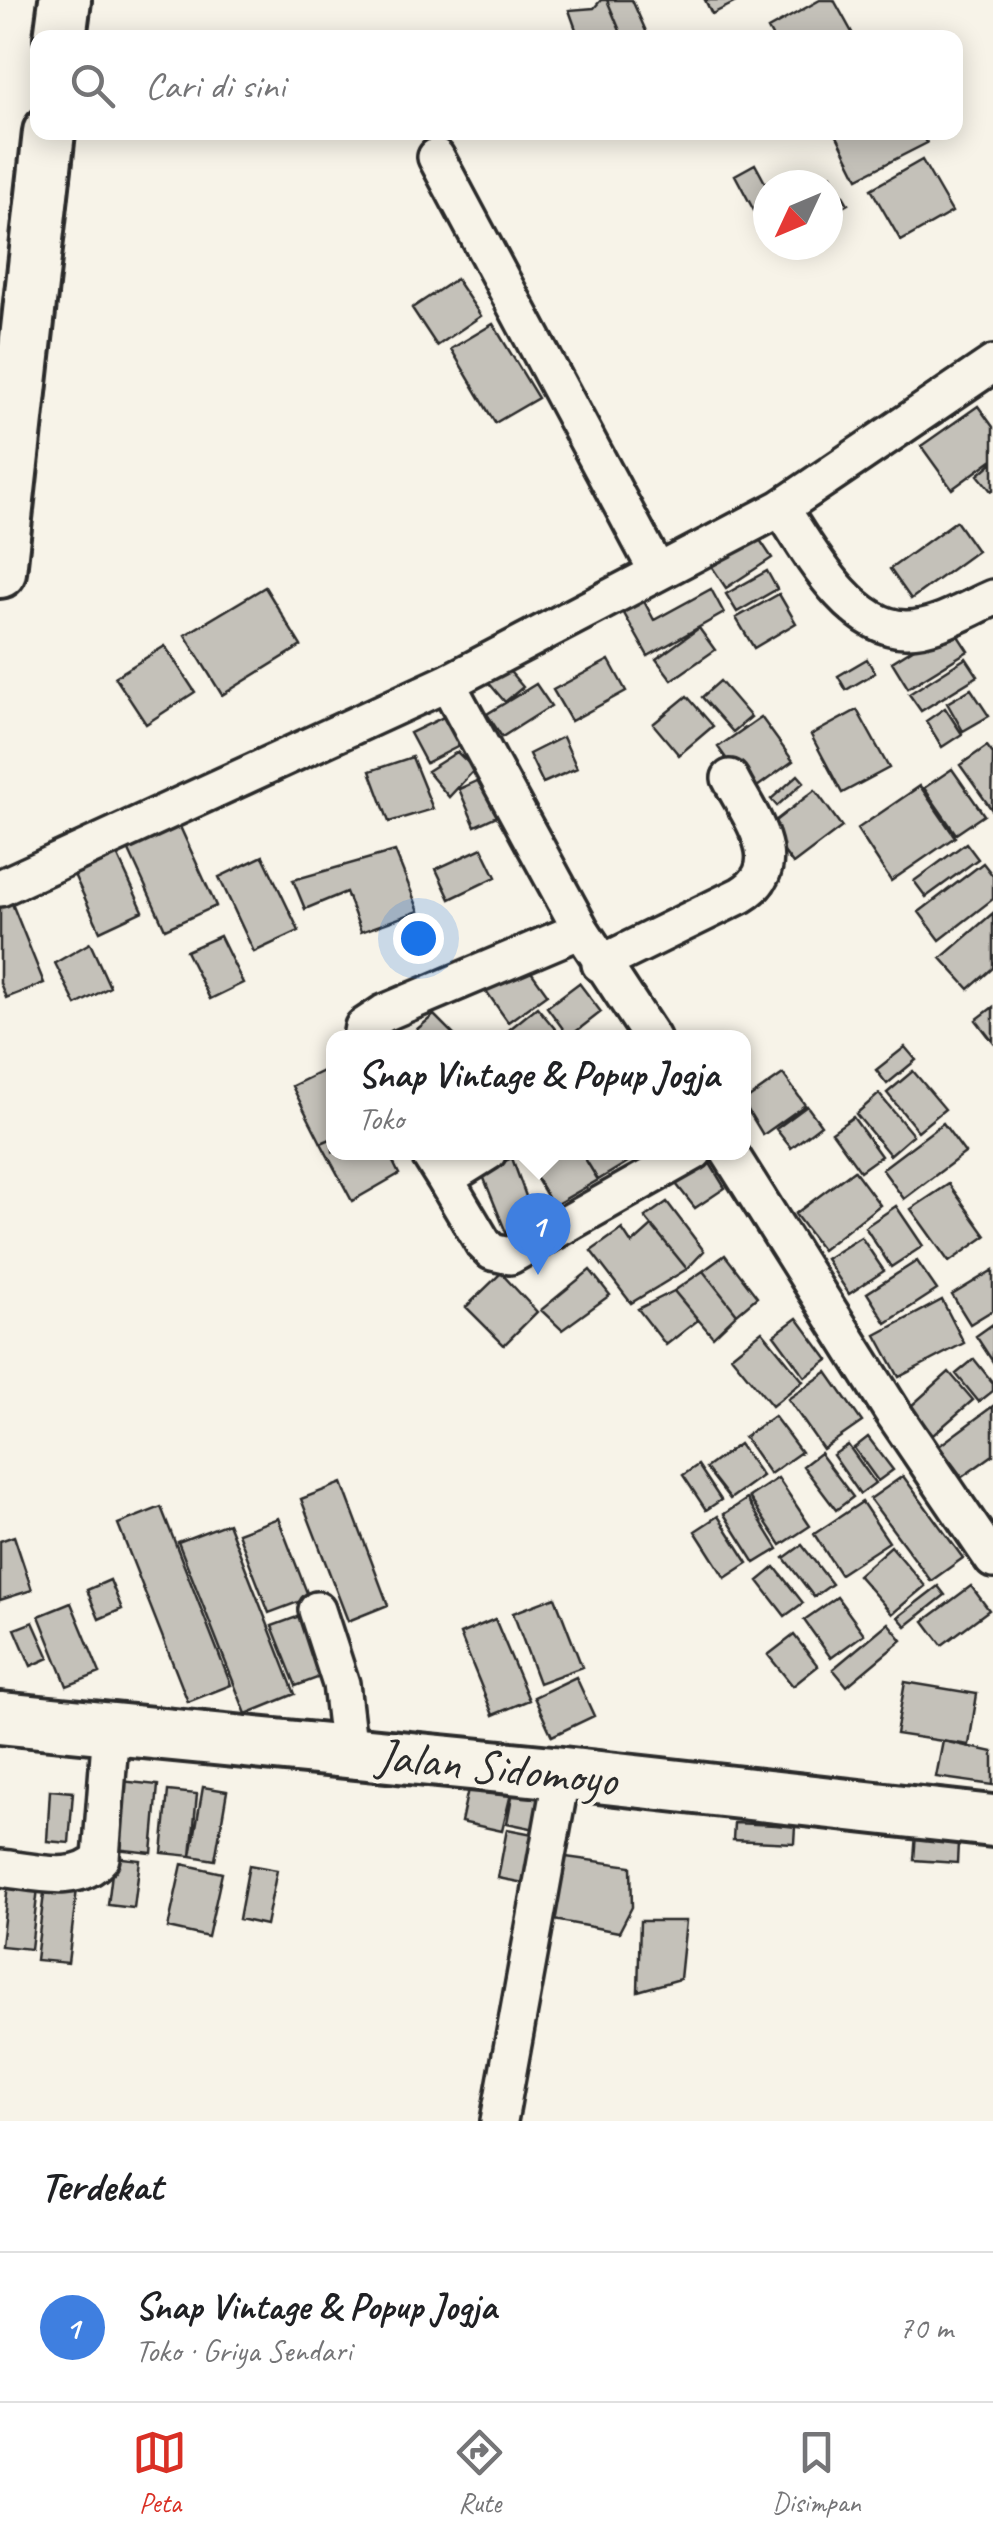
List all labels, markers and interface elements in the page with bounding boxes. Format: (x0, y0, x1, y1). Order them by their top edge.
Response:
search box (30, 30, 963, 140)
icon: search (65, 58, 120, 113)
text: Cari di sini (145, 62, 285, 109)
north arrow (753, 170, 843, 260)
your location (393, 913, 444, 964)
popup (326, 1030, 751, 1160)
text: Snap Vintage & Popup Jogja (358, 1051, 719, 1098)
text: Toko (358, 1098, 404, 1139)
pin: 1 (506, 1192, 570, 1275)
street label: Jalan Sidomoyo (372, 1724, 622, 1810)
text: Terdekat (40, 2160, 163, 2213)
text: Snap Vintage & Popup Jogja (135, 2283, 496, 2330)
text: 1 (65, 2307, 80, 2348)
text: 70 m (899, 2307, 953, 2348)
text: Toko · Griya Sendari (135, 2330, 352, 2371)
tab: Peta (132, 2425, 187, 2520)
tab: Rute (452, 2425, 507, 2520)
tab: Disimpan (772, 2425, 861, 2520)

